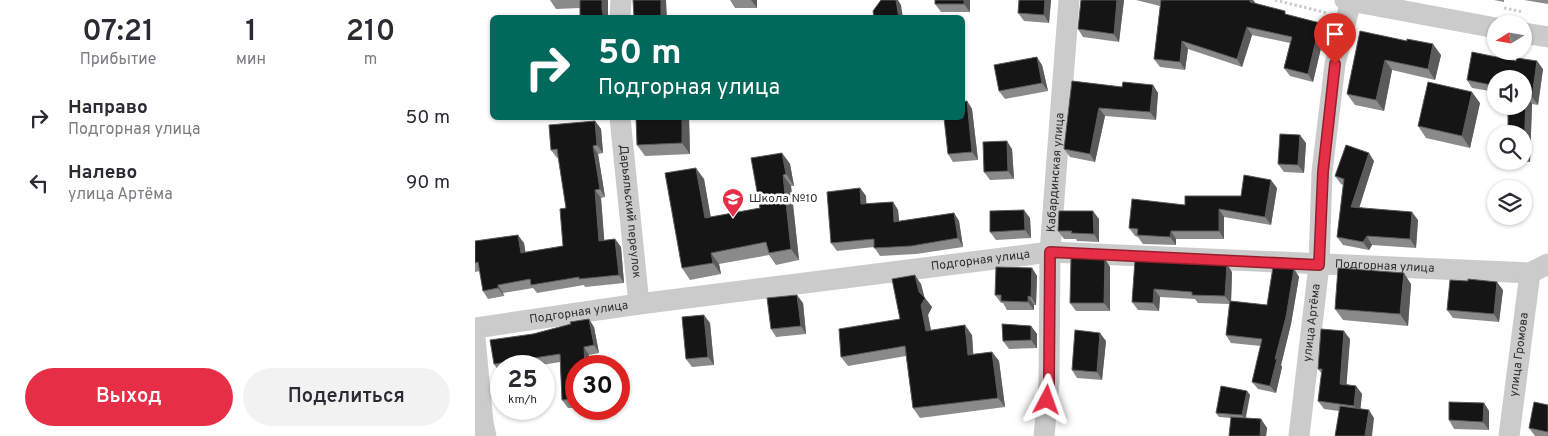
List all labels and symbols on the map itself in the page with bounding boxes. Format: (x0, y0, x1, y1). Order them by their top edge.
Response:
pin (1314, 13, 1356, 64)
north arrow (1487, 15, 1533, 60)
street label: Кабардинская улица (1044, 112, 1068, 233)
street label: Дарьяльский переулок (615, 144, 644, 279)
school or university icon: Школа №10 (721, 187, 745, 218)
place label: Школа №10 (749, 191, 818, 207)
street label: Подгорная улица (930, 247, 1031, 275)
street label: Подгорная улица (1335, 256, 1435, 277)
street label: улица Артёма (1300, 283, 1325, 363)
street label: Подгорная улица (529, 298, 629, 328)
street label: улица Громова (1506, 312, 1533, 398)
speed limit sign: 30 (565, 355, 630, 420)
position arrow (1020, 373, 1072, 425)

